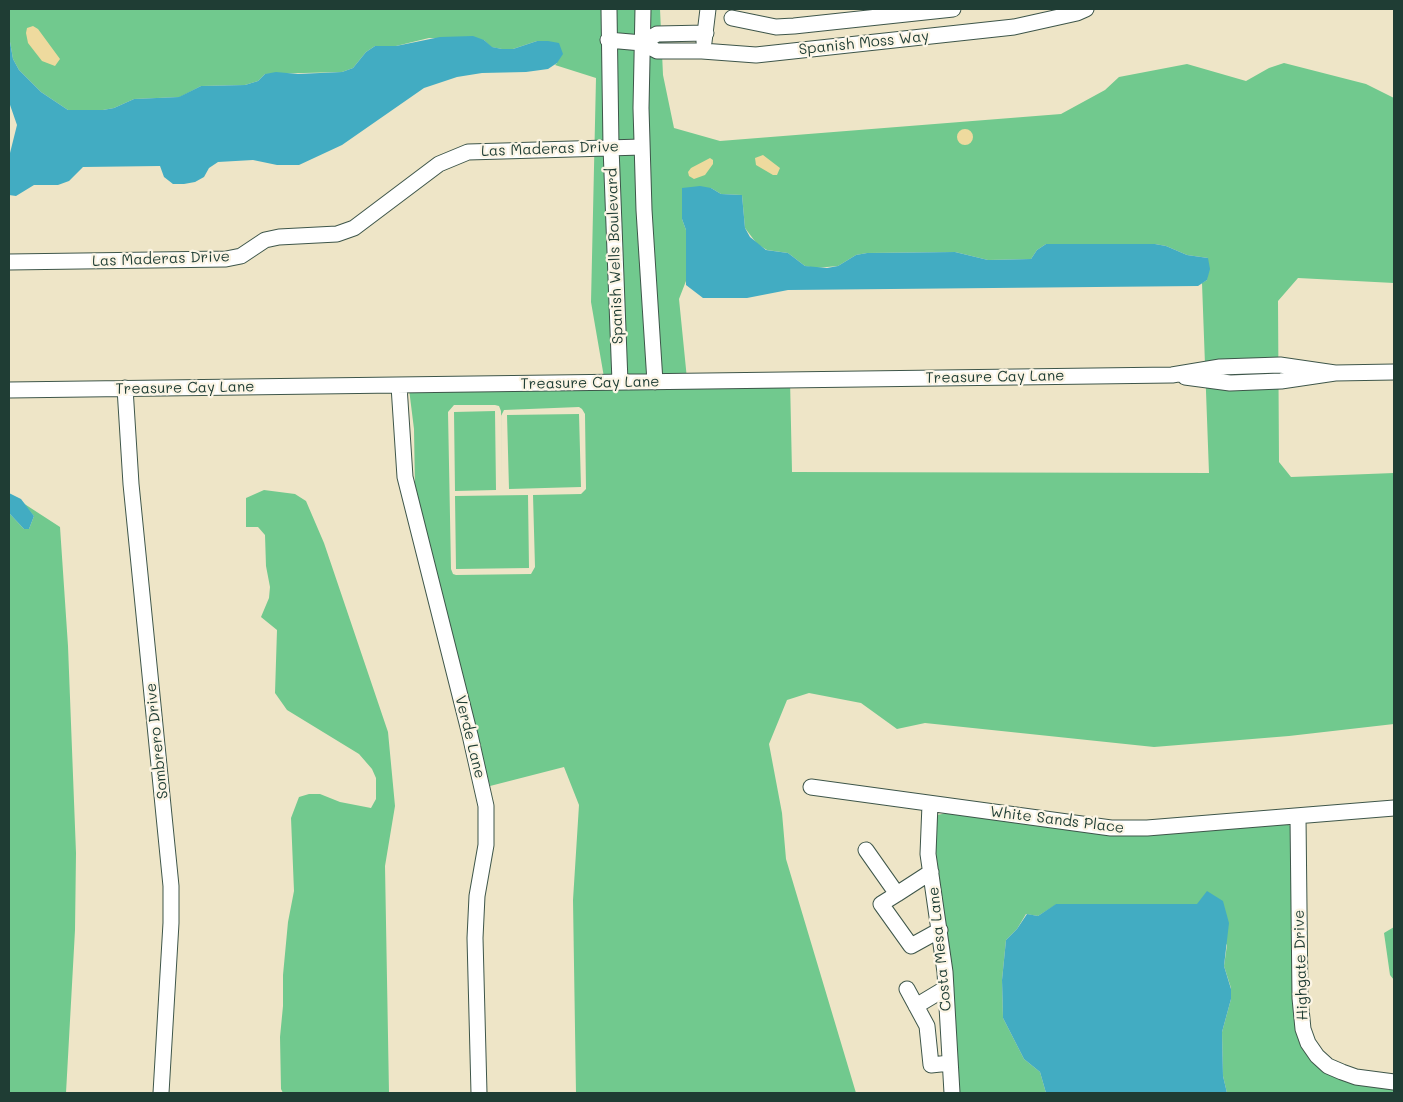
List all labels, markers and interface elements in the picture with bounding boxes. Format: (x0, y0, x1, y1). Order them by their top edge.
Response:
street label: Spanish Moss Way (798, 27, 930, 59)
street label: Las Maderas Drive (481, 138, 619, 160)
street label: Spanish Wells Boulevard (603, 168, 627, 344)
street label: Las Maderas Drive (92, 248, 230, 270)
street label: Treasure Cay Lane (925, 367, 1065, 387)
street label: Treasure Cay Lane (520, 373, 660, 393)
street label: Treasure Cay Lane (115, 378, 255, 398)
street label: Sombrero Drive (142, 682, 172, 800)
street label: Verde Lane (451, 694, 489, 780)
street label: White Sands Place (989, 803, 1125, 837)
street label: Costa Mesa Lane (925, 886, 955, 1012)
street label: Highgate Drive (1290, 909, 1312, 1021)

